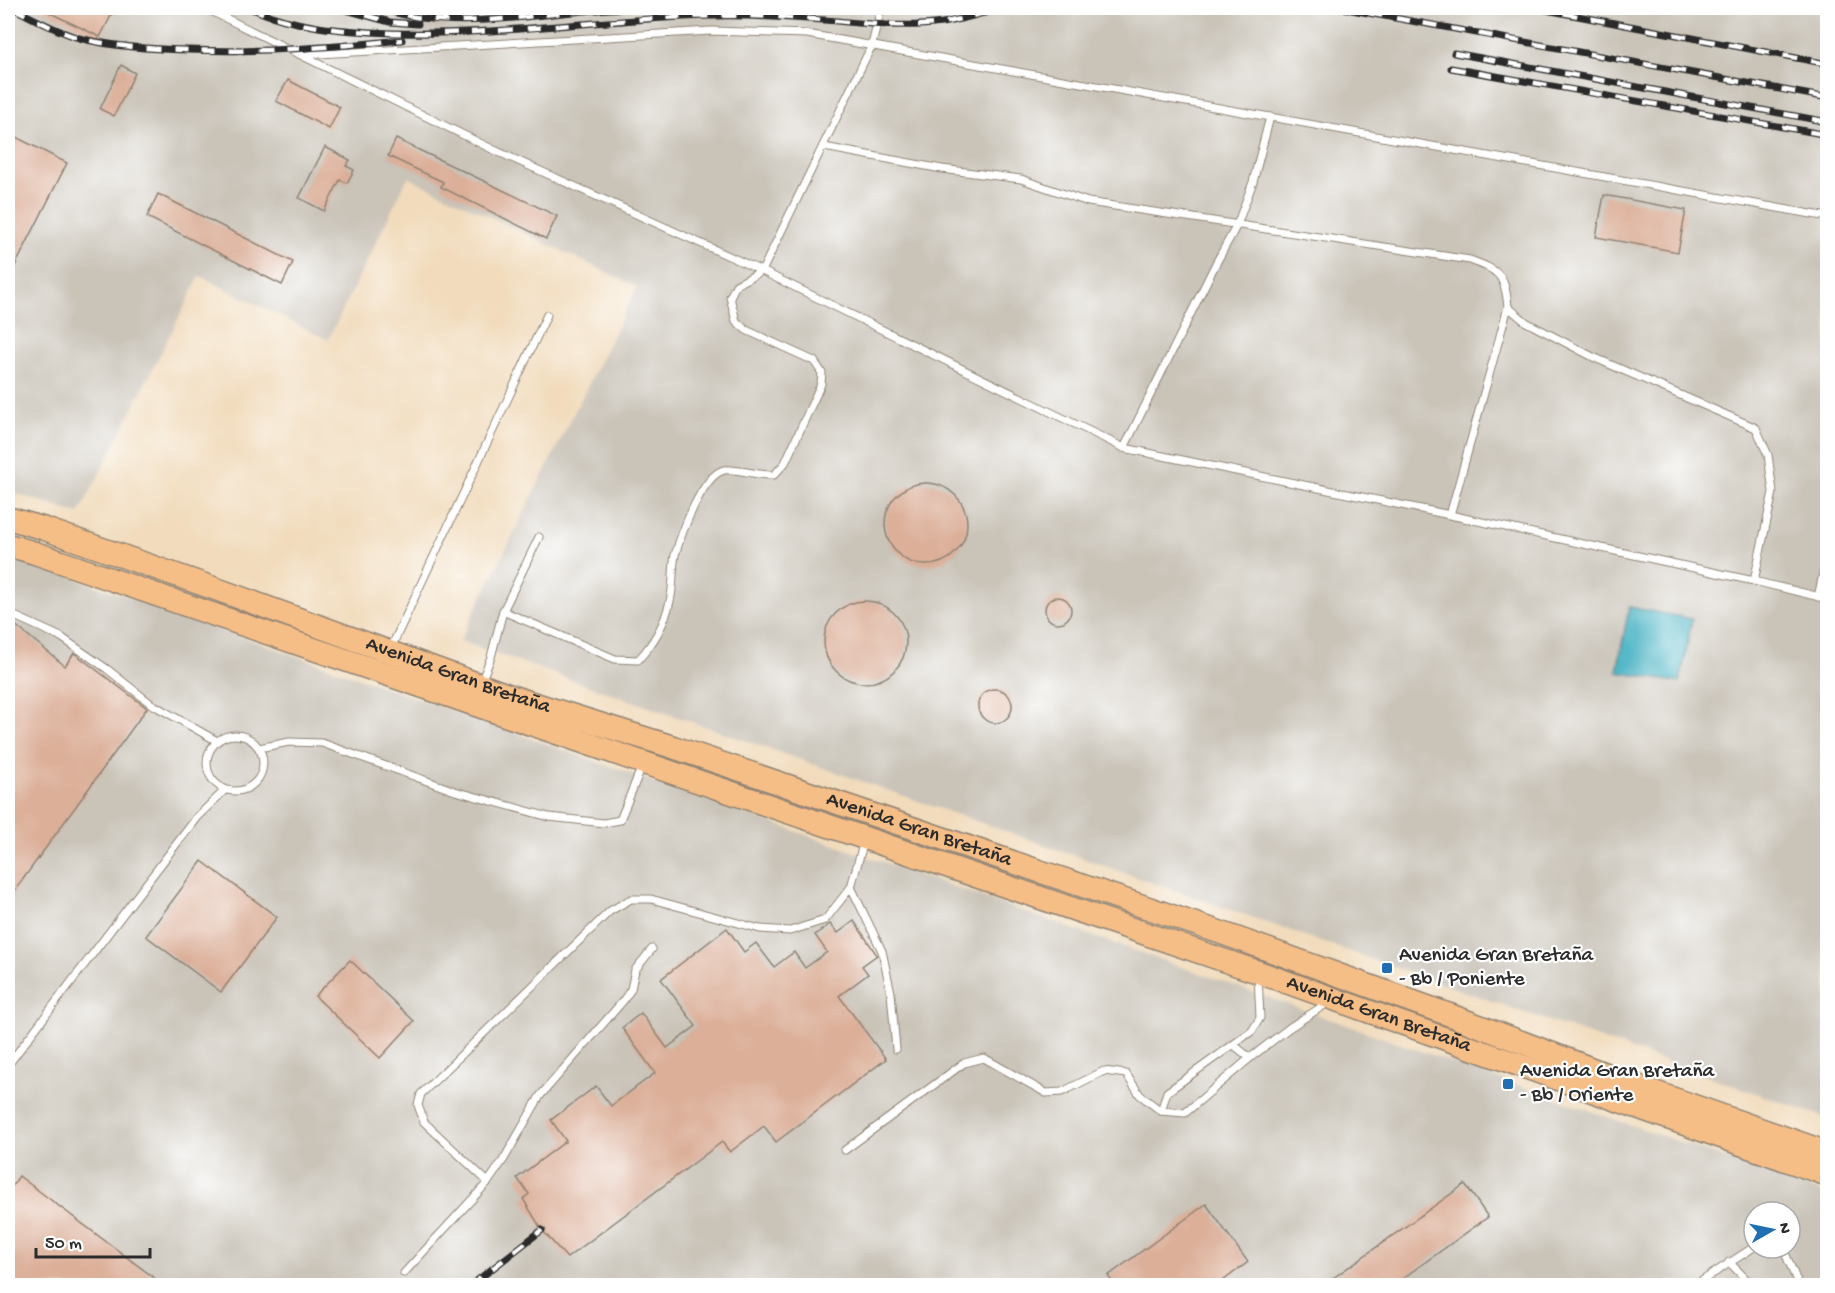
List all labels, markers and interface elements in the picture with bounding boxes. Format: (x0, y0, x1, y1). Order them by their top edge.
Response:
street label: Avenida Gran Bretaña (362, 632, 555, 721)
street label: Avenida Gran Bretaña (823, 787, 1016, 874)
place label: Avenida Gran Bretaña - Bb / Poniente (1399, 944, 1594, 993)
marker: Avenida Gran Bretaña - Bb / Poniente (1380, 961, 1394, 975)
street label: Avenida Gran Bretaña (1283, 971, 1476, 1060)
place label: Avenida Gran Bretaña - Bb / Oriente (1520, 1060, 1715, 1109)
marker: Avenida Gran Bretaña - Bb / Oriente (1501, 1077, 1515, 1091)
north arrow (1742, 1200, 1802, 1260)
scale bar (36, 1221, 150, 1259)
text: N (1773, 1222, 1794, 1235)
text: 50 m (45, 1234, 82, 1255)

